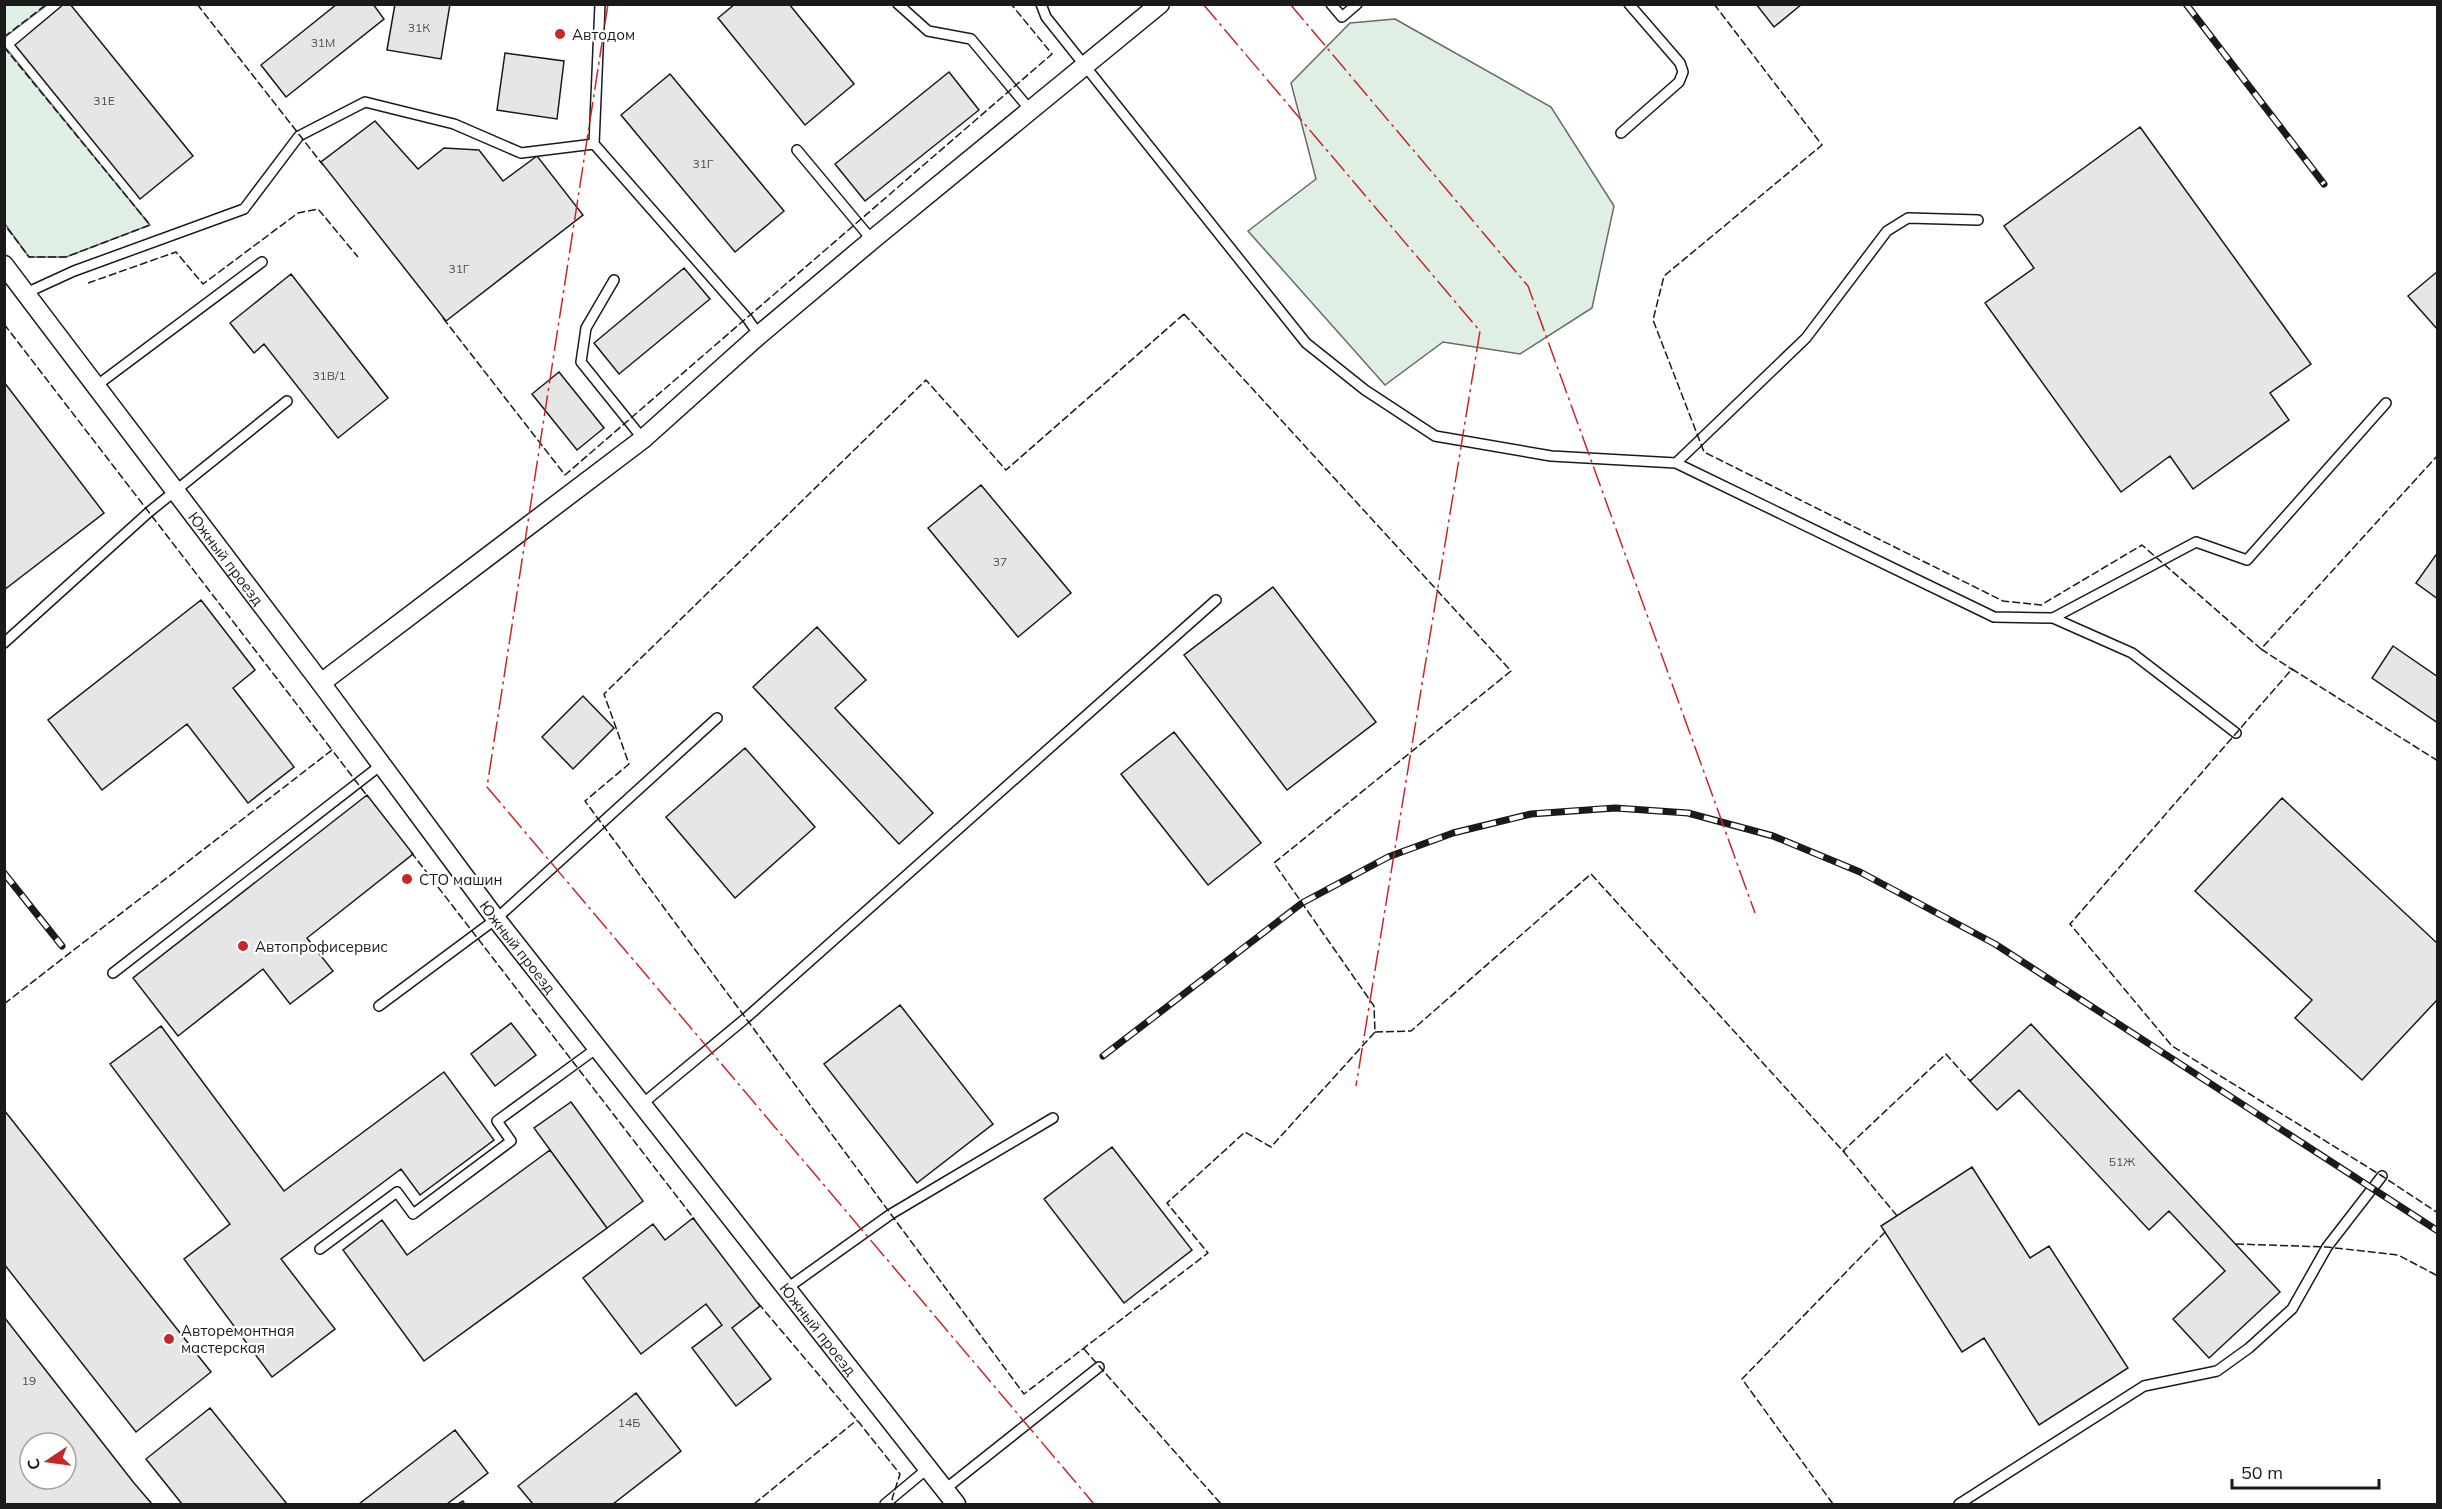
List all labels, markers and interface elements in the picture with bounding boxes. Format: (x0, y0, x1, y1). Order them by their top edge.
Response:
house number: 31К (408, 20, 430, 35)
place label: Автодом (572, 25, 635, 44)
marker: Автодом (553, 27, 567, 41)
house number: 31М (311, 35, 335, 50)
house number: 31Е (93, 93, 115, 108)
house number: 31Г (692, 156, 714, 171)
house number: 31Г (448, 261, 470, 276)
house number: 31В/1 (312, 368, 346, 383)
street label: Южный проезд (185, 508, 268, 609)
house number: 37 (993, 554, 1007, 569)
place label: СТО машин (419, 870, 502, 889)
marker: СТО машин (400, 872, 414, 886)
street label: Южный проезд (476, 897, 560, 997)
place label: Автопрофисервис (255, 937, 388, 956)
marker: Автопрофисервис (236, 939, 250, 953)
house number: 51Ж (2109, 1154, 2135, 1169)
street label: Южный проезд (776, 1279, 861, 1379)
place label: Авторемонтная мастерская (181, 1321, 294, 1357)
marker: Авторемонтная мастерская (162, 1332, 176, 1346)
house number: 19 (22, 1373, 36, 1388)
house number: 14Б (618, 1415, 640, 1430)
north arrow (18, 1431, 78, 1491)
scale bar (2232, 1452, 2379, 1490)
text: С (22, 1457, 44, 1472)
text: 50 m (2241, 1461, 2283, 1484)

